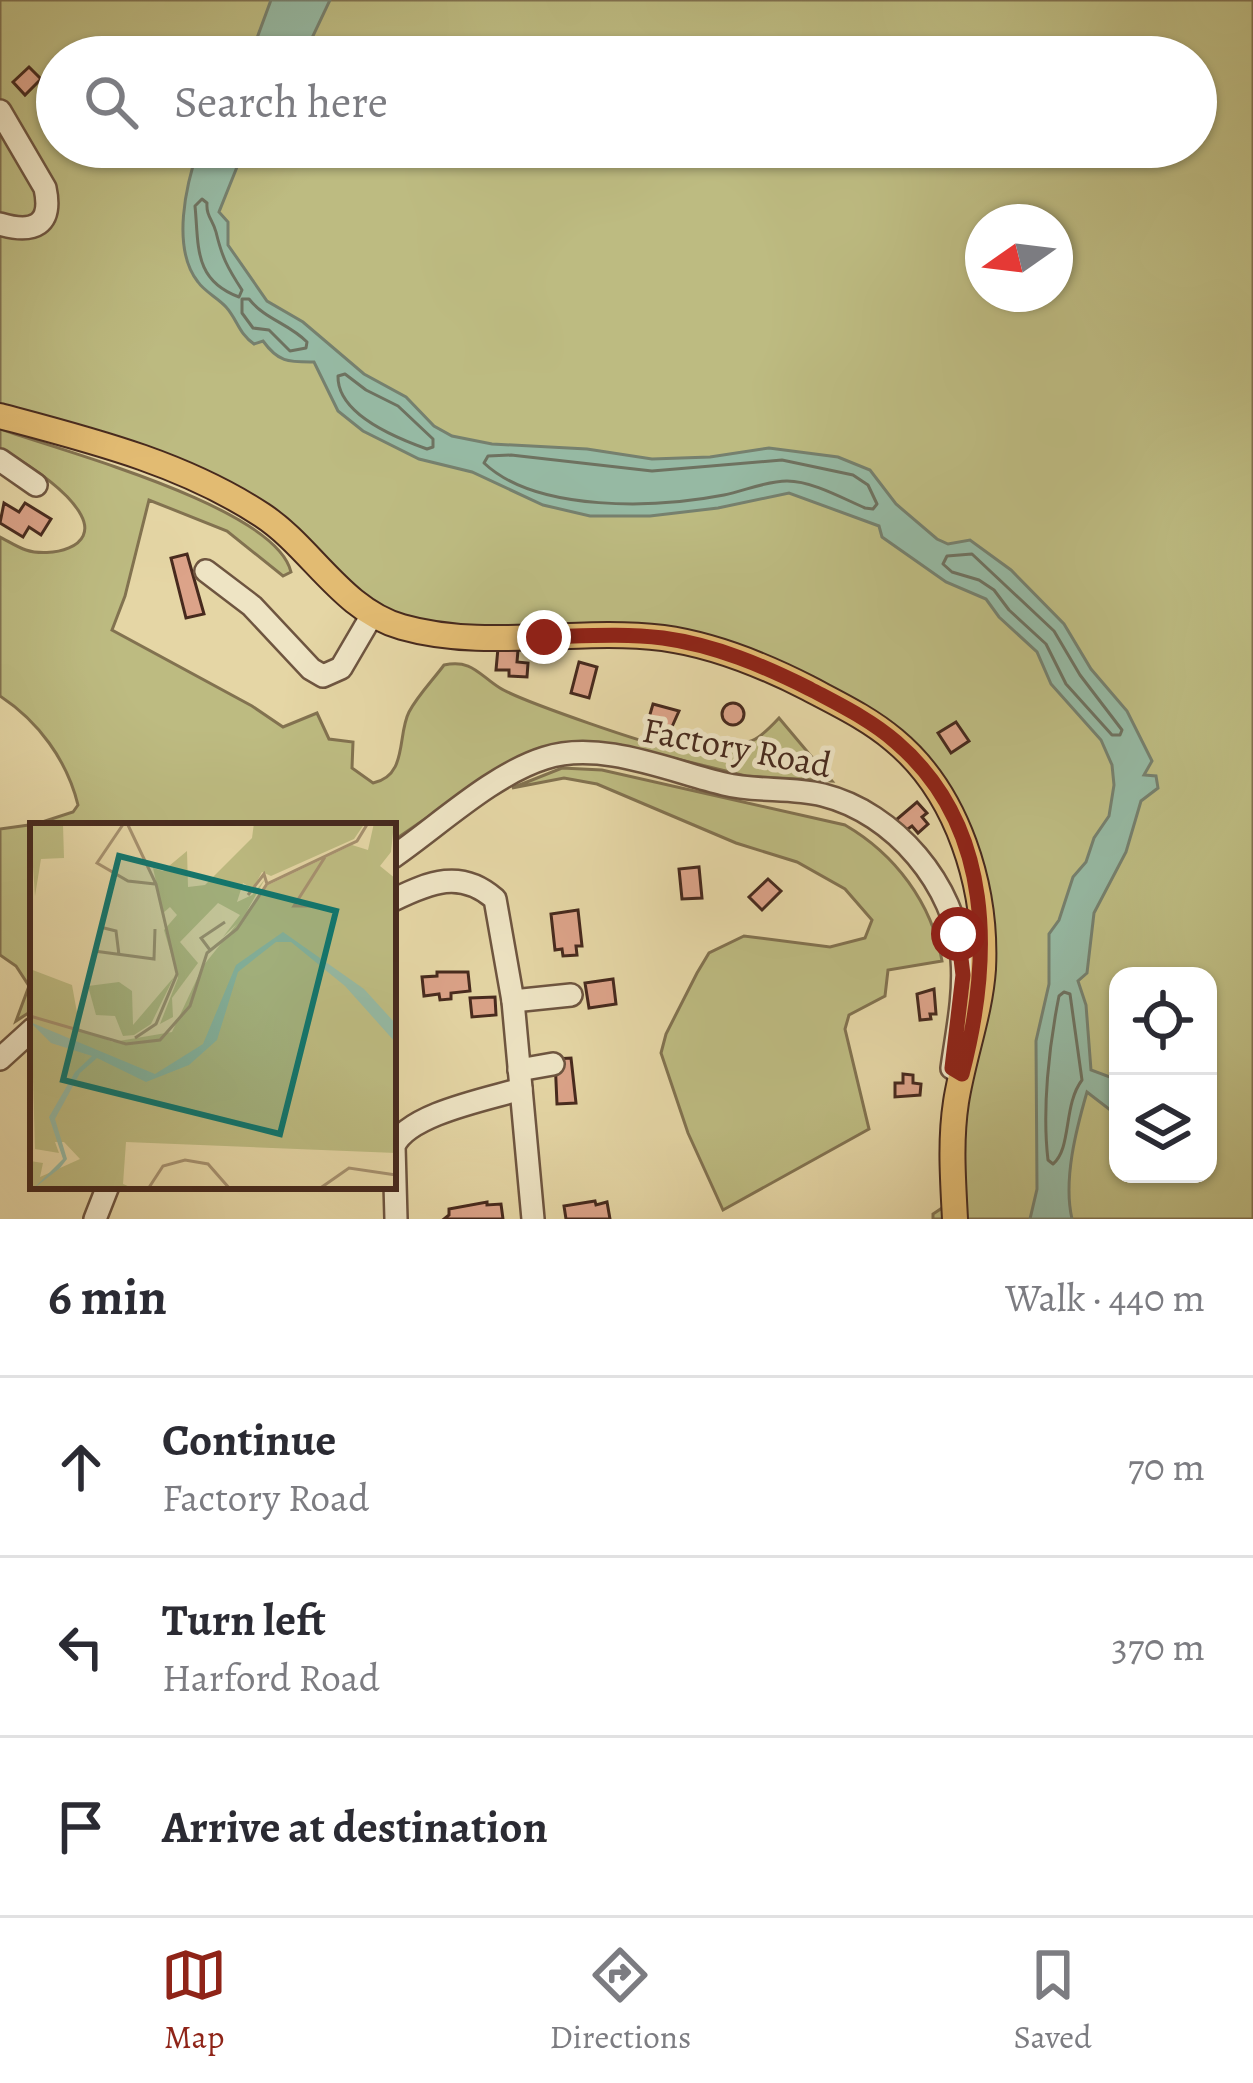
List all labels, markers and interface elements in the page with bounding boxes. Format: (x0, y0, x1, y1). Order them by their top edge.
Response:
search box (36, 36, 1217, 168)
icon: search (78, 69, 144, 135)
text: Search here (174, 71, 388, 133)
north arrow (965, 204, 1073, 312)
route end (517, 610, 571, 664)
street label: Factory Road (638, 705, 836, 789)
inset map (30, 823, 396, 1189)
route start (931, 907, 985, 961)
map controls (1109, 967, 1217, 1183)
button: locate (1109, 967, 1217, 1075)
button: layers (1109, 1075, 1217, 1183)
text: 6 min (48, 1262, 167, 1332)
text: Walk · 440 m (1005, 1271, 1205, 1324)
text: Continue (162, 1409, 336, 1471)
icon: ahead (48, 1434, 114, 1500)
text: 70 m (1128, 1440, 1205, 1493)
text: Factory Road (162, 1471, 369, 1524)
text: Turn left (162, 1589, 326, 1651)
icon: left (48, 1614, 114, 1680)
text: 370 m (1111, 1620, 1205, 1673)
text: Harford Road (162, 1651, 380, 1704)
icon: arrive (48, 1794, 114, 1860)
text: Arrive at destination (162, 1796, 548, 1858)
tab: Map (161, 1942, 227, 2059)
tab: Directions (550, 1942, 691, 2059)
tab: Saved (1014, 1942, 1092, 2059)

